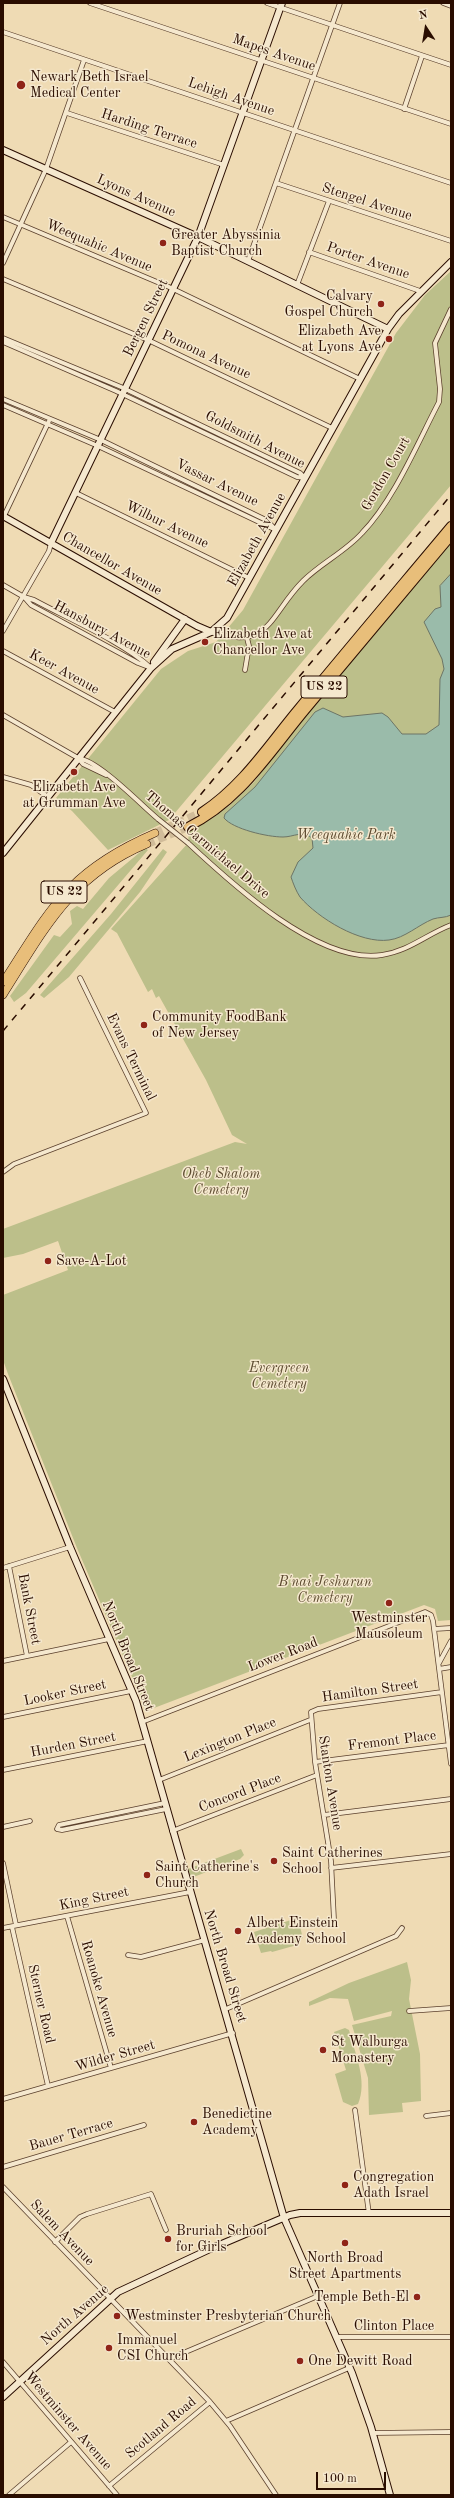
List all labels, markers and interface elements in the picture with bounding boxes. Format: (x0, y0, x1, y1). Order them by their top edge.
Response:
north arrow (406, 8, 446, 48)
text: N (418, 10, 429, 22)
street label: Mapes Avenue (230, 31, 318, 75)
place label: Newark Beth Israel Medical Center (30, 69, 148, 102)
street label: Lehigh Avenue (185, 74, 277, 120)
marker: Newark Beth Israel Medical Center (15, 79, 27, 91)
street label: Harding Terrace (99, 106, 199, 152)
street label: Lyons Avenue (94, 171, 178, 221)
street label: Stengel Avenue (320, 180, 414, 224)
street label: Weequahic Avenue (43, 216, 155, 276)
place label: Greater Abyssinia Baptist Church (171, 227, 281, 260)
marker: Greater Abyssinia Baptist Church (158, 238, 168, 248)
street label: Porter Avenue (324, 239, 412, 283)
street label: Bergen Street (120, 276, 172, 360)
place label: Calvary Gospel Church (285, 288, 373, 320)
marker: Calvary Gospel Church (376, 299, 386, 309)
place label: Elizabeth Ave at Lyons Ave (298, 323, 381, 356)
street label: Pomona Avenue (159, 327, 253, 383)
marker: Elizabeth Ave at Lyons Ave (384, 334, 394, 344)
street label: Goldsmith Avenue (202, 408, 308, 472)
street label: Gordon Court (358, 434, 414, 514)
street label: Vassar Avenue (173, 456, 261, 510)
street label: Elizabeth Avenue (224, 490, 290, 590)
street label: Wilbur Avenue (123, 498, 211, 552)
street label: Chancellor Avenue (59, 529, 165, 599)
street label: Hansbury Avenue (50, 597, 154, 663)
place label: Elizabeth Ave at Chancellor Ave (213, 626, 312, 658)
marker: Elizabeth Ave at Chancellor Ave (200, 637, 210, 647)
street label: Keer Avenue (26, 646, 102, 698)
road number: US 22 (301, 676, 347, 698)
marker: Elizabeth Ave at Grumman Ave (69, 767, 79, 777)
place label: Elizabeth Ave at Grumman Ave (23, 779, 125, 812)
street label: Thomas Carmichael Drive (141, 788, 273, 902)
park label: Weequahic Park (296, 827, 396, 843)
road number: US 22 (41, 881, 87, 903)
place label: Community FoodBank of New Jersey (152, 1009, 287, 1042)
street label: Evans Terminal (103, 1010, 159, 1104)
marker: Community FoodBank of New Jersey (139, 1020, 149, 1030)
park label: Oheb Shalom Cemetery (182, 1166, 260, 1198)
place label: Save-A-Lot (56, 1253, 127, 1269)
marker: Save-A-Lot (43, 1256, 53, 1266)
park label: Evergreen Cemetery (249, 1360, 309, 1392)
street label: Bank Street (14, 1572, 44, 1646)
park label: B'nai Jeshurun Cemetery (278, 1574, 372, 1606)
street label: North Broad Street (98, 1598, 158, 1714)
marker: Westminster Mausoleum (384, 1598, 394, 1608)
place label: Westminster Mausoleum (351, 1610, 427, 1642)
street label: Lower Road (246, 1634, 320, 1676)
street label: Looker Street (22, 1676, 108, 1710)
street label: Hamilton Street (321, 1676, 419, 1706)
street label: Lexington Place (181, 1714, 279, 1766)
street label: Fremont Place (347, 1727, 437, 1755)
street label: Hurden Street (29, 1728, 117, 1762)
street label: Stanton Avenue (314, 1734, 346, 1832)
street label: Concord Place (197, 1770, 283, 1816)
place label: Saint Catherines School (282, 1845, 383, 1878)
marker: Saint Catherines School (269, 1856, 279, 1866)
place label: Saint Catherine's Church (155, 1859, 259, 1892)
marker: Saint Catherine's Church (142, 1870, 152, 1880)
street label: King Street (58, 1883, 130, 1915)
street label: North Broad Street (200, 1907, 250, 2025)
place label: Albert Einstein Academy School (246, 1915, 346, 1948)
marker: Albert Einstein Academy School (233, 1926, 243, 1936)
street label: Roanoke Avenue (77, 1938, 121, 2040)
street label: Sterner Road (24, 1963, 58, 2045)
place label: St Walburga Monastery (331, 2034, 408, 2066)
street label: Wilder Street (73, 2037, 157, 2075)
marker: St Walburga Monastery (318, 2045, 328, 2055)
place label: Benedictine Academy (202, 2106, 272, 2138)
street label: Bauer Terrace (27, 2115, 115, 2155)
marker: Benedictine Academy (189, 2117, 199, 2127)
place label: Congregation Adath Israel (353, 2169, 434, 2202)
marker: Congregation Adath Israel (340, 2180, 350, 2190)
street label: Salem Avenue (26, 2196, 98, 2270)
place label: Bruriah School for Girls (176, 2223, 267, 2256)
marker: Bruriah School for Girls (163, 2234, 173, 2244)
marker: North Broad Street Apartments (340, 2238, 350, 2248)
place label: North Broad Street Apartments (289, 2250, 401, 2282)
street label: North Avenue (38, 2281, 112, 2349)
place label: Temple Beth-El (314, 2289, 409, 2305)
marker: Temple Beth-El (412, 2292, 422, 2302)
place label: Westminster Presbyterian Church (125, 2308, 331, 2324)
marker: Westminster Presbyterian Church (112, 2311, 122, 2321)
street label: Clinton Place (354, 2318, 434, 2334)
place label: Immanuel CSI Church (117, 2332, 188, 2364)
marker: Immanuel CSI Church (104, 2343, 114, 2353)
place label: One Dewitt Road (308, 2353, 413, 2369)
marker: One Dewitt Road (295, 2356, 305, 2366)
street label: Westminster Avenue (21, 2368, 115, 2474)
street label: Scotland Road (122, 2394, 200, 2462)
scale bar (318, 2464, 388, 2490)
text: 100 m (323, 2473, 357, 2485)

